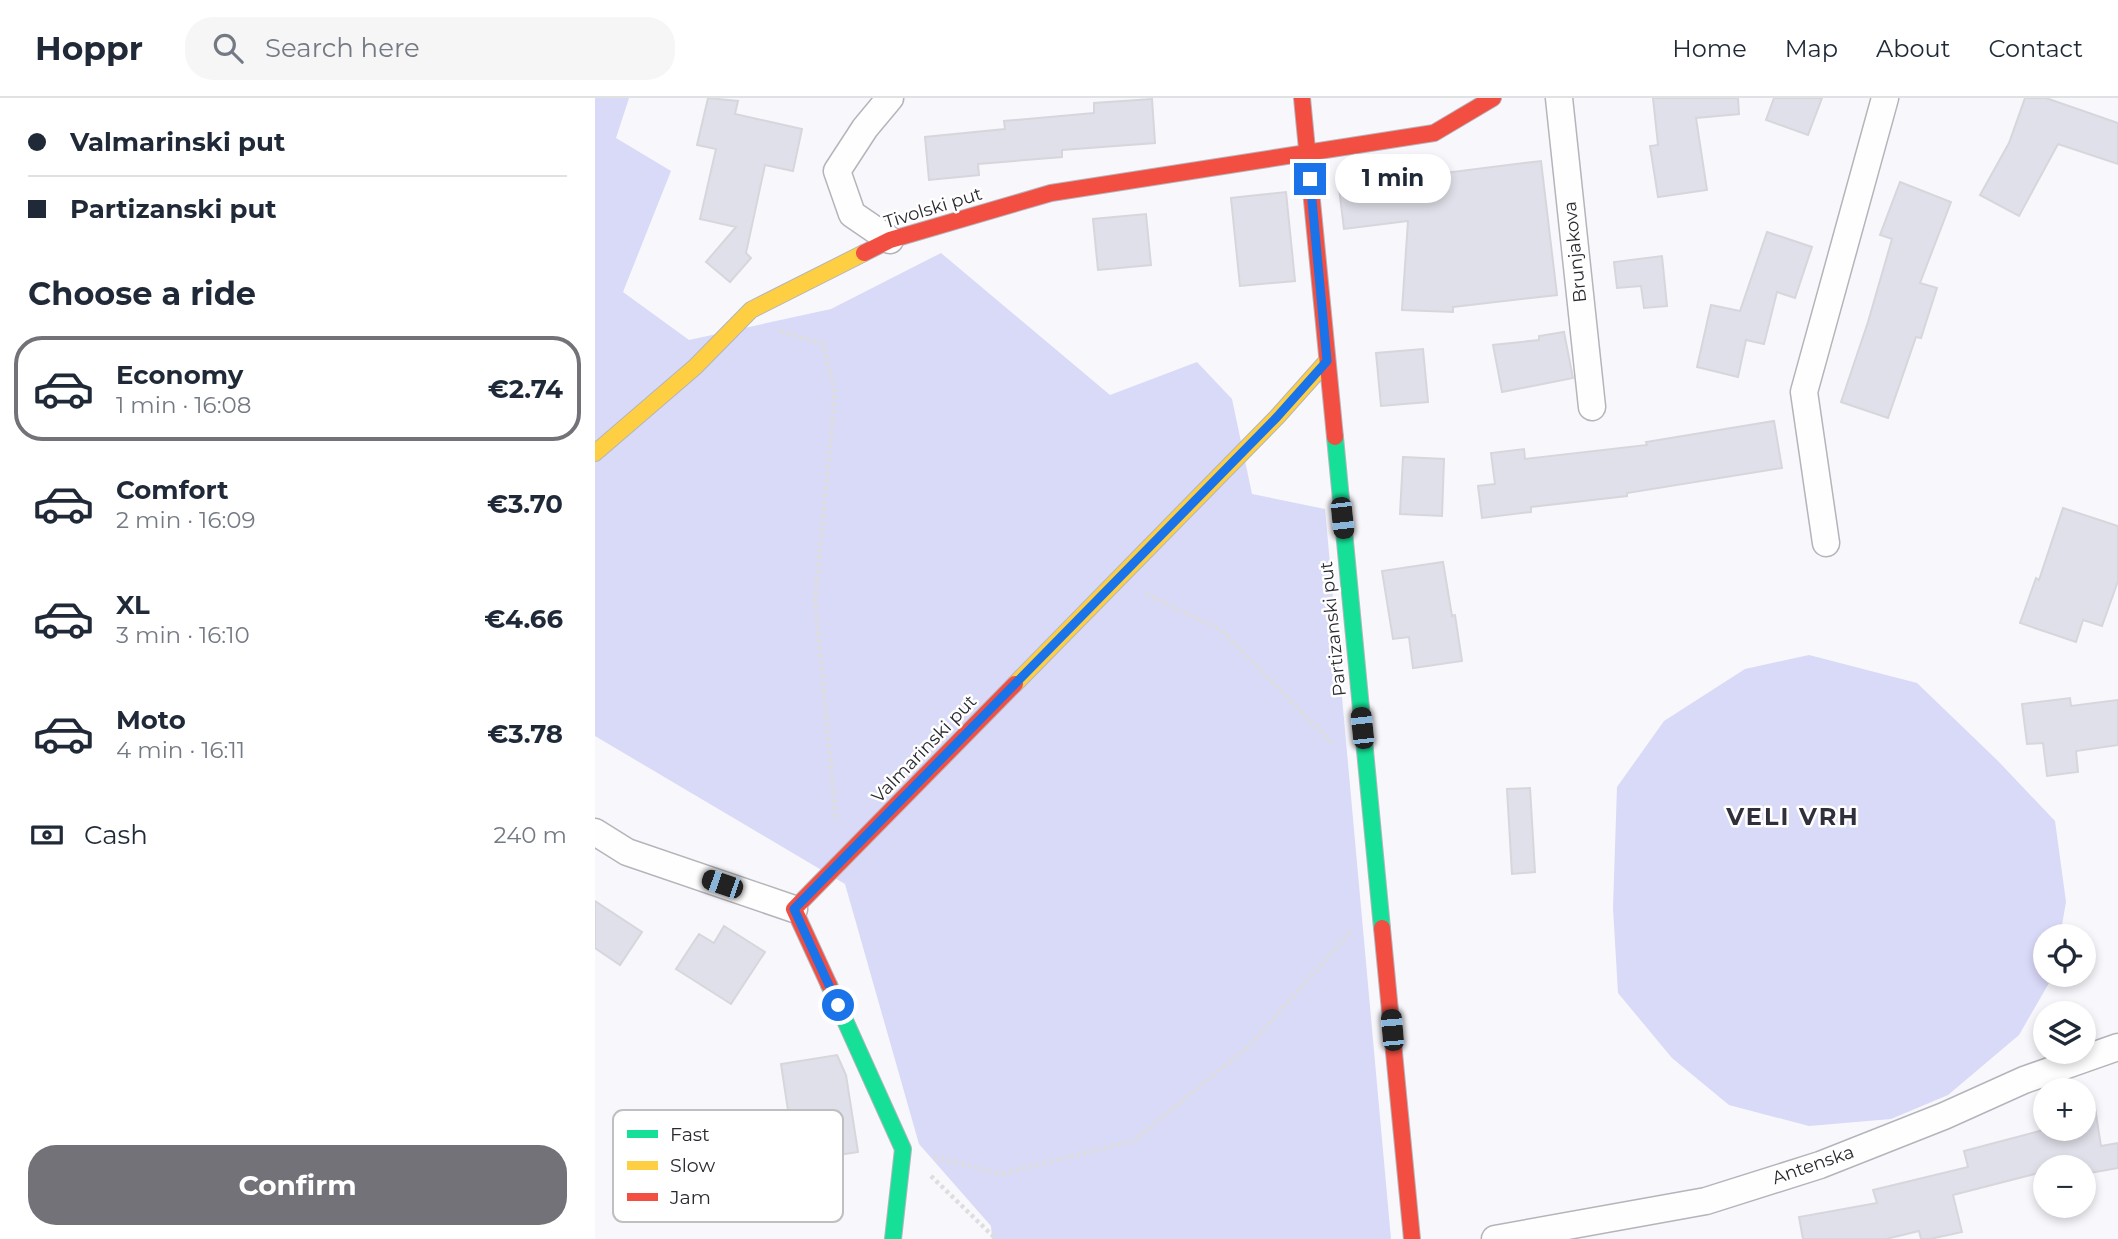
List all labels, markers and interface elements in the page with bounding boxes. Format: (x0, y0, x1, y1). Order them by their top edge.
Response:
search box (185, 17, 675, 80)
text: Hoppr (35, 28, 143, 68)
icon: search (209, 29, 247, 67)
text: Search here (265, 32, 420, 64)
text: Home (1672, 34, 1747, 63)
text: Map (1785, 34, 1838, 63)
text: About (1876, 34, 1950, 63)
text: Contact (1988, 34, 2083, 63)
text: Valmarinski put (70, 126, 285, 158)
callout: 1 min (1335, 154, 1450, 204)
route end (1294, 163, 1326, 195)
text: 1 min (1362, 164, 1424, 192)
street label: Tivolski put (881, 183, 985, 233)
text: Partizanski put (70, 193, 277, 225)
street label: Brunjakova (1559, 200, 1591, 304)
text: Choose a ride (28, 274, 256, 313)
icon: car (32, 357, 95, 420)
text: Economy (116, 359, 243, 391)
text: €2.74 (488, 373, 563, 405)
text: 1 min · 16:08 (116, 391, 251, 419)
icon: car (32, 472, 95, 535)
text: Comfort (116, 474, 228, 506)
text: €3.70 (487, 488, 563, 520)
car (1330, 496, 1355, 540)
text: 2 min · 16:09 (116, 506, 256, 534)
street label: Partizanski put (1315, 560, 1351, 698)
icon: car (32, 587, 95, 650)
text: XL (116, 589, 150, 621)
text: €4.66 (484, 603, 563, 635)
text: 3 min · 16:10 (116, 621, 250, 649)
street label: Valmarinski put (867, 690, 981, 808)
icon: car (32, 702, 95, 765)
text: Moto (116, 704, 186, 736)
car (1350, 706, 1375, 750)
text: €3.78 (487, 718, 563, 750)
text: 4 min · 16:11 (116, 736, 245, 764)
district label: VELI VRH (1725, 802, 1860, 831)
icon: cash (28, 816, 66, 854)
text: Cash (84, 819, 148, 851)
text: 240 m (494, 821, 567, 849)
car (699, 867, 746, 901)
map controls (2033, 924, 2096, 1218)
button: locate (2033, 924, 2096, 987)
route start (822, 989, 854, 1021)
button: layers (2033, 1001, 2096, 1064)
car (1380, 1008, 1405, 1052)
button: + (2033, 1078, 2096, 1141)
legend (613, 1110, 843, 1222)
text: Fast (670, 1123, 710, 1146)
street label: Antenska (1769, 1141, 1857, 1189)
button: Confirm (28, 1145, 567, 1225)
text: Slow (670, 1154, 715, 1177)
button: − (2033, 1155, 2096, 1218)
text: Jam (669, 1186, 711, 1209)

